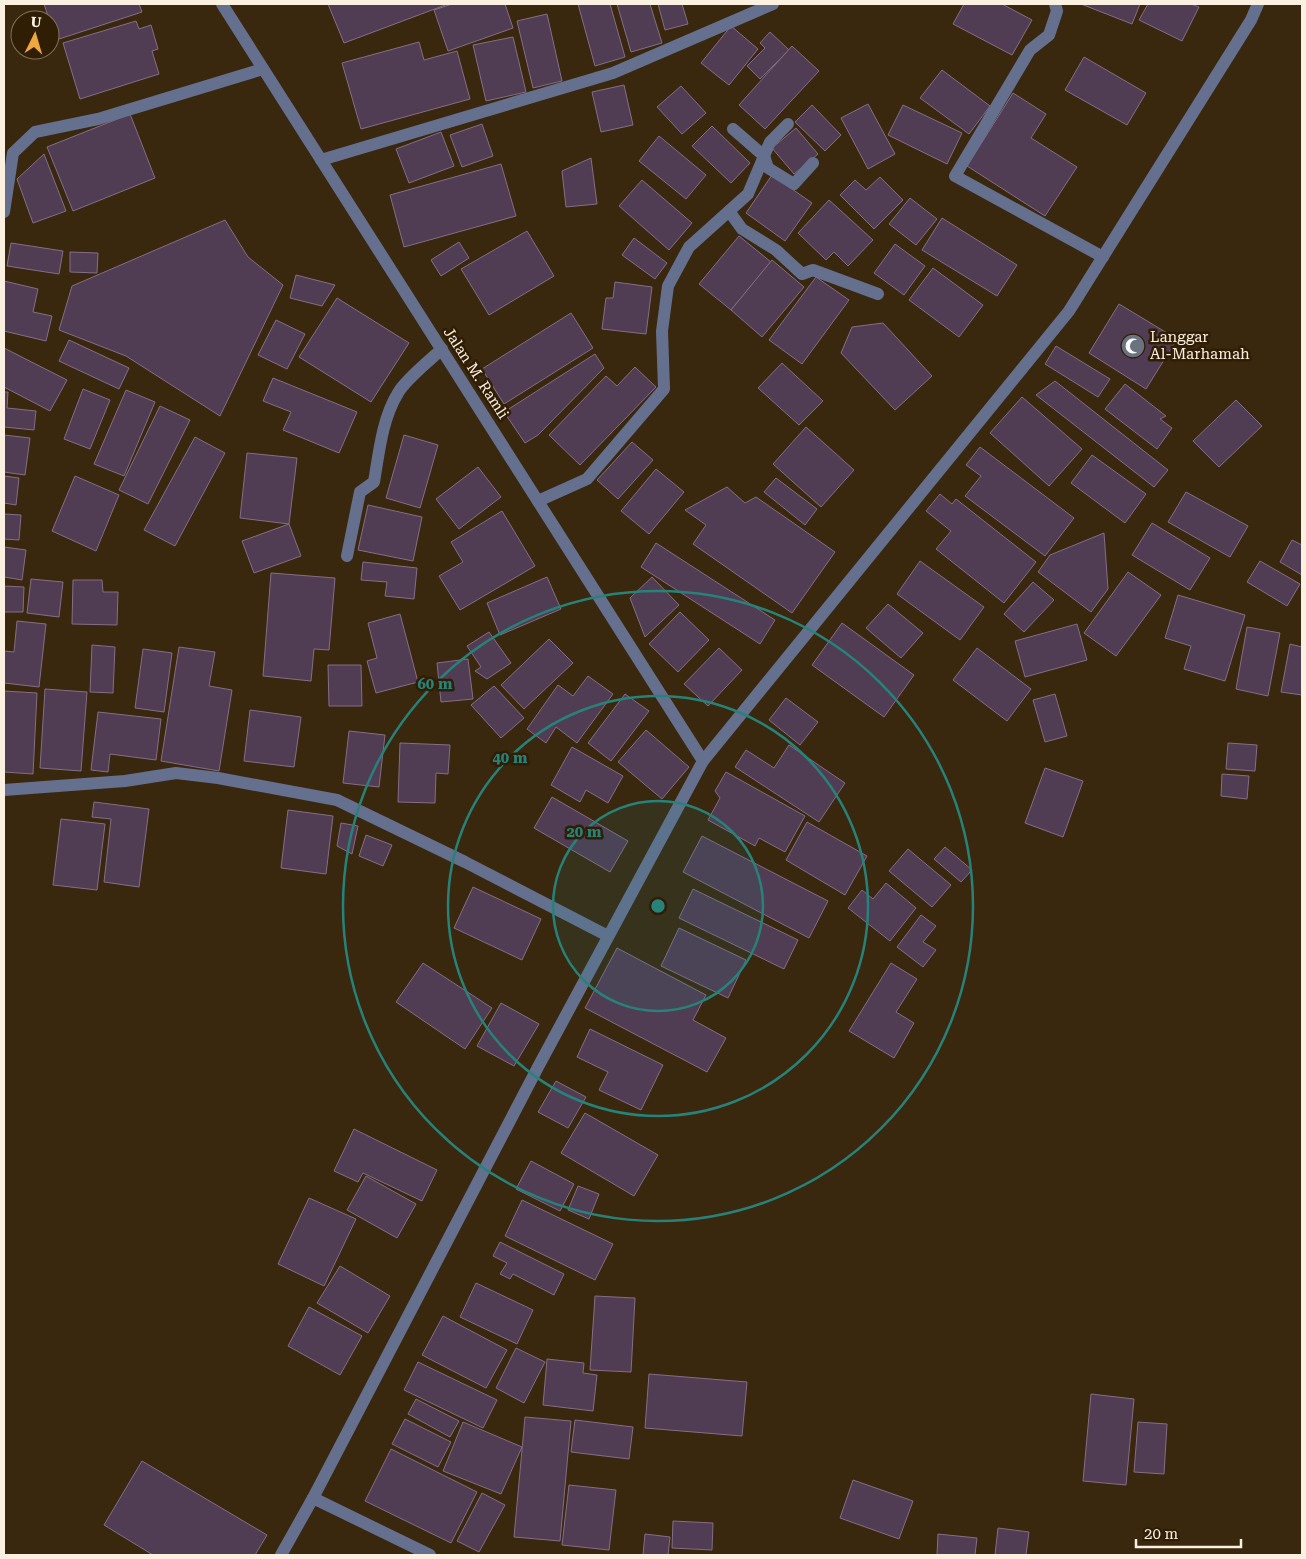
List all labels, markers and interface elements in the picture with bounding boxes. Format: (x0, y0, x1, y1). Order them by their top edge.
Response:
north arrow (10, 10, 60, 60)
text: U (30, 14, 42, 31)
street label: Jalan M. Ramli (440, 324, 512, 422)
place label: Langgar Al-Marhamah (1150, 328, 1250, 363)
mosque icon: Langgar Al-Marhamah (1120, 333, 1146, 359)
text: 60 m (417, 675, 453, 693)
text: 40 m (492, 749, 528, 767)
text: 20 m (566, 823, 602, 841)
centre of rings (649, 897, 667, 915)
scale bar (1136, 1516, 1241, 1548)
text: 20 m (1144, 1525, 1179, 1543)

